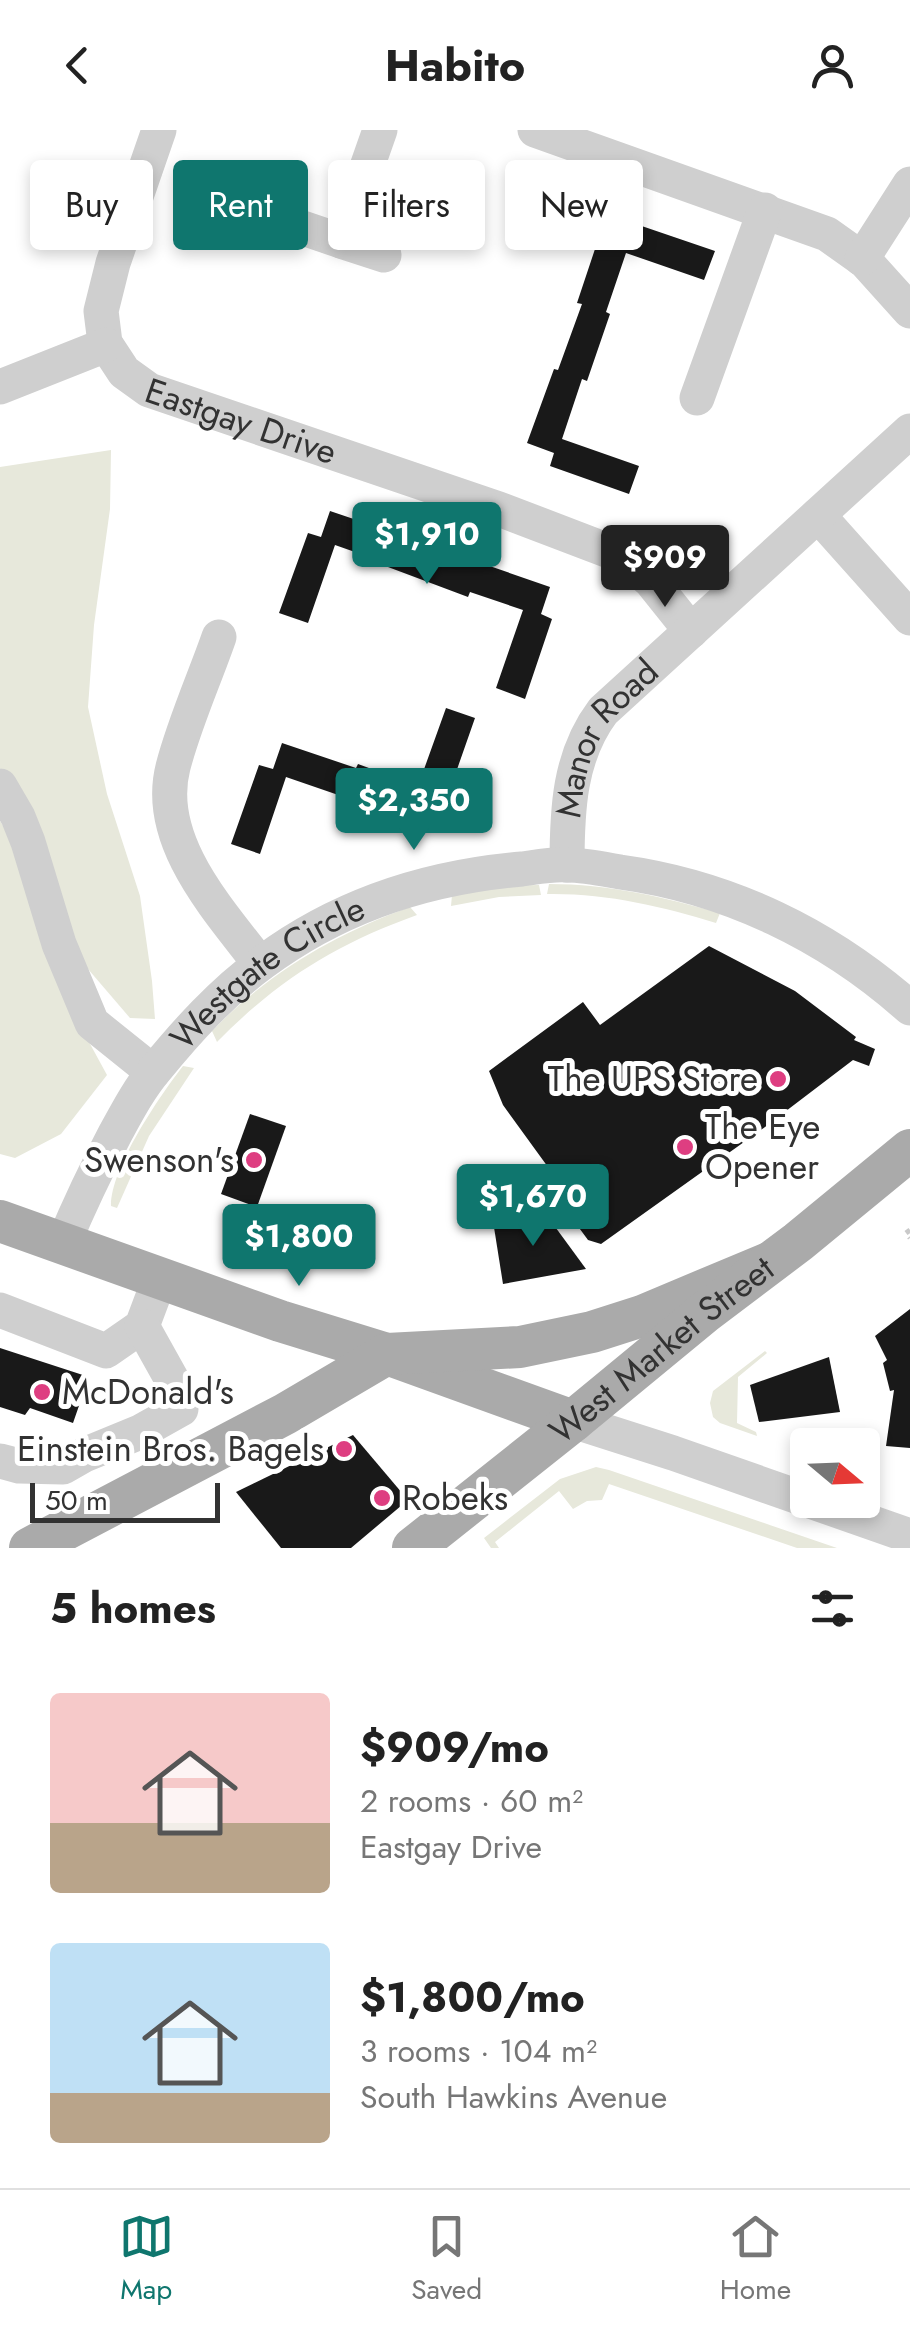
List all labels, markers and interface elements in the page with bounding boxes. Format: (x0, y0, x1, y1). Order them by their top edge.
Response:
text: Habito (385, 33, 525, 98)
icon: back (50, 38, 105, 93)
icon: person (805, 38, 860, 93)
chip: Buy (30, 160, 153, 250)
chip: Rent (173, 160, 308, 250)
chip: Filters (328, 160, 485, 250)
chip: New (505, 160, 643, 250)
street label: Eastgay Drive (139, 366, 343, 477)
pin: $1,910 (346, 502, 508, 587)
text: $1,910 (374, 511, 480, 557)
pin: $909 (606, 525, 724, 610)
text: $909 (623, 534, 707, 580)
street label: Manor Road (543, 647, 670, 820)
pin: $2,350 (333, 768, 495, 853)
text: $2,350 (358, 777, 470, 823)
street label: Westgate Circle (158, 883, 372, 1061)
place label: The UPS Store (548, 1054, 758, 1104)
marker: The UPS Store (767, 1068, 789, 1090)
place label: The Eye Opener (705, 1102, 820, 1192)
place label: Swenson's (84, 1135, 234, 1185)
marker: The Eye Opener (674, 1136, 696, 1158)
marker: Swenson's (243, 1149, 265, 1171)
pin: $1,670 (452, 1164, 614, 1249)
text: $1,670 (479, 1173, 587, 1219)
pin: $1,800 (218, 1204, 380, 1289)
text: $1,800 (245, 1213, 354, 1259)
street label: West Market Street (539, 1243, 785, 1456)
place label: McDonald's (62, 1367, 234, 1417)
marker: McDonald's (31, 1381, 53, 1403)
place label: Einstein Bros. Bagels (17, 1424, 324, 1474)
north arrow (790, 1428, 880, 1518)
map controls (790, 1428, 880, 1518)
marker: Einstein Bros. Bagels (333, 1438, 355, 1460)
place label: Robeks (402, 1473, 508, 1523)
scale bar (30, 1478, 220, 1522)
text: 50 m (45, 1480, 108, 1521)
marker: Robeks (371, 1487, 393, 1509)
text: 5 homes (50, 1578, 216, 1639)
icon: filters (805, 1581, 860, 1636)
text: $909/mo (360, 1717, 549, 1778)
icon: home (130, 1733, 250, 1853)
text: 2 rooms · 60 m² (360, 1778, 583, 1824)
text: Eastgay Drive (360, 1824, 542, 1870)
text: $1,800/mo (360, 1967, 585, 2028)
icon: home (130, 1983, 250, 2103)
text: 3 rooms · 104 m² (360, 2028, 597, 2074)
text: South Hawkins Avenue (360, 2074, 667, 2120)
tab: Map (119, 2209, 174, 2310)
tab: Saved (411, 2209, 482, 2310)
tab: Home (720, 2209, 791, 2310)

